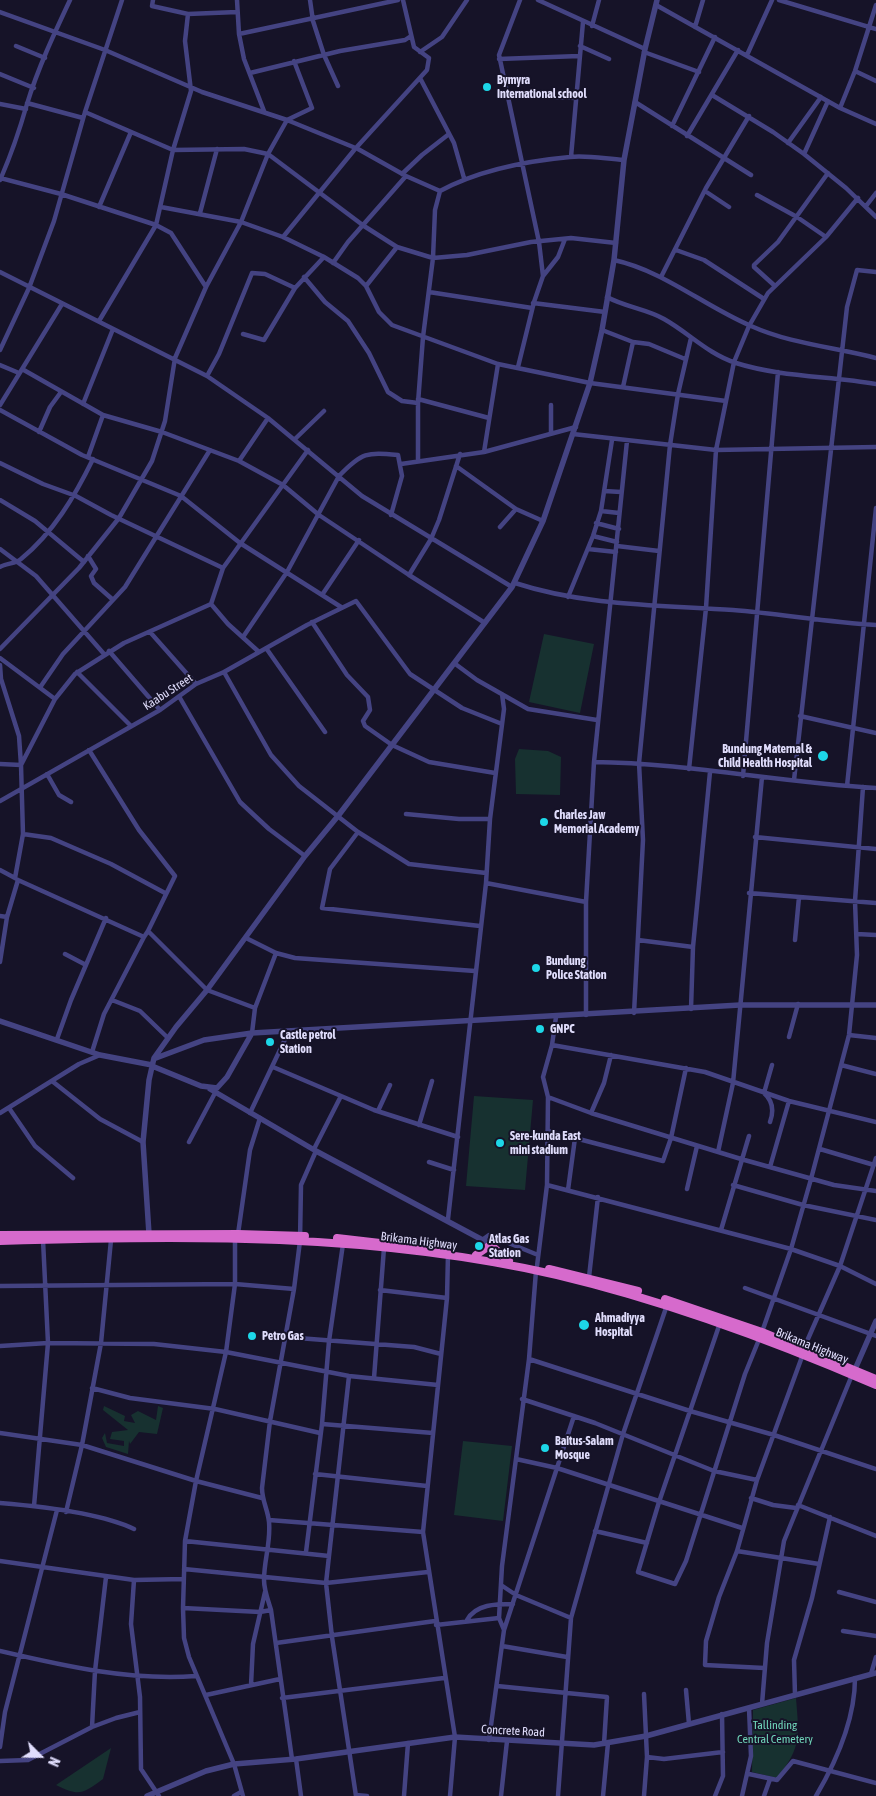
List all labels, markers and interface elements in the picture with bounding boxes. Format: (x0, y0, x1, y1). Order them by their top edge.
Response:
place label: Bymyra International school (497, 73, 587, 101)
marker: Bymyra International school (481, 81, 493, 93)
street label: Kaabu Street (140, 671, 196, 713)
place label: Bundung Maternal & Child Health Hospital (718, 742, 812, 770)
marker: Bundung Maternal & Child Health Hospital (816, 749, 830, 763)
place label: Charles Jaw Memorial Academy (554, 808, 639, 836)
marker: Charles Jaw Memorial Academy (538, 816, 550, 828)
place label: Bundung Police Station (546, 954, 607, 982)
marker: Bundung Police Station (530, 962, 542, 974)
place label: GNPC (550, 1022, 575, 1036)
marker: GNPC (534, 1023, 546, 1035)
place label: Castle petrol Station (280, 1028, 336, 1056)
marker: Castle petrol Station (264, 1036, 276, 1048)
place label: Sere-kunda East mini stadium (510, 1129, 581, 1157)
marker: Sere-kunda East mini stadium (494, 1137, 506, 1149)
street label: Brikama Highway (380, 1229, 458, 1253)
place label: Atlas Gas Station (489, 1232, 529, 1260)
marker: Atlas Gas Station (473, 1240, 485, 1252)
place label: Ahmadiyya Hospital (595, 1311, 645, 1339)
marker: Ahmadiyya Hospital (577, 1318, 591, 1332)
street label: Brikama Highway (774, 1325, 850, 1367)
place label: Petro Gas (262, 1329, 304, 1343)
marker: Petro Gas (246, 1330, 258, 1342)
place label: Baitus-Salam Mosque (555, 1434, 614, 1462)
marker: Baitus-Salam Mosque (539, 1442, 551, 1454)
park label: Tallinding Central Cemetery (737, 1718, 813, 1746)
street label: Concrete Road (481, 1722, 545, 1740)
north arrow (15, 1731, 65, 1781)
text: N (45, 1755, 63, 1769)

